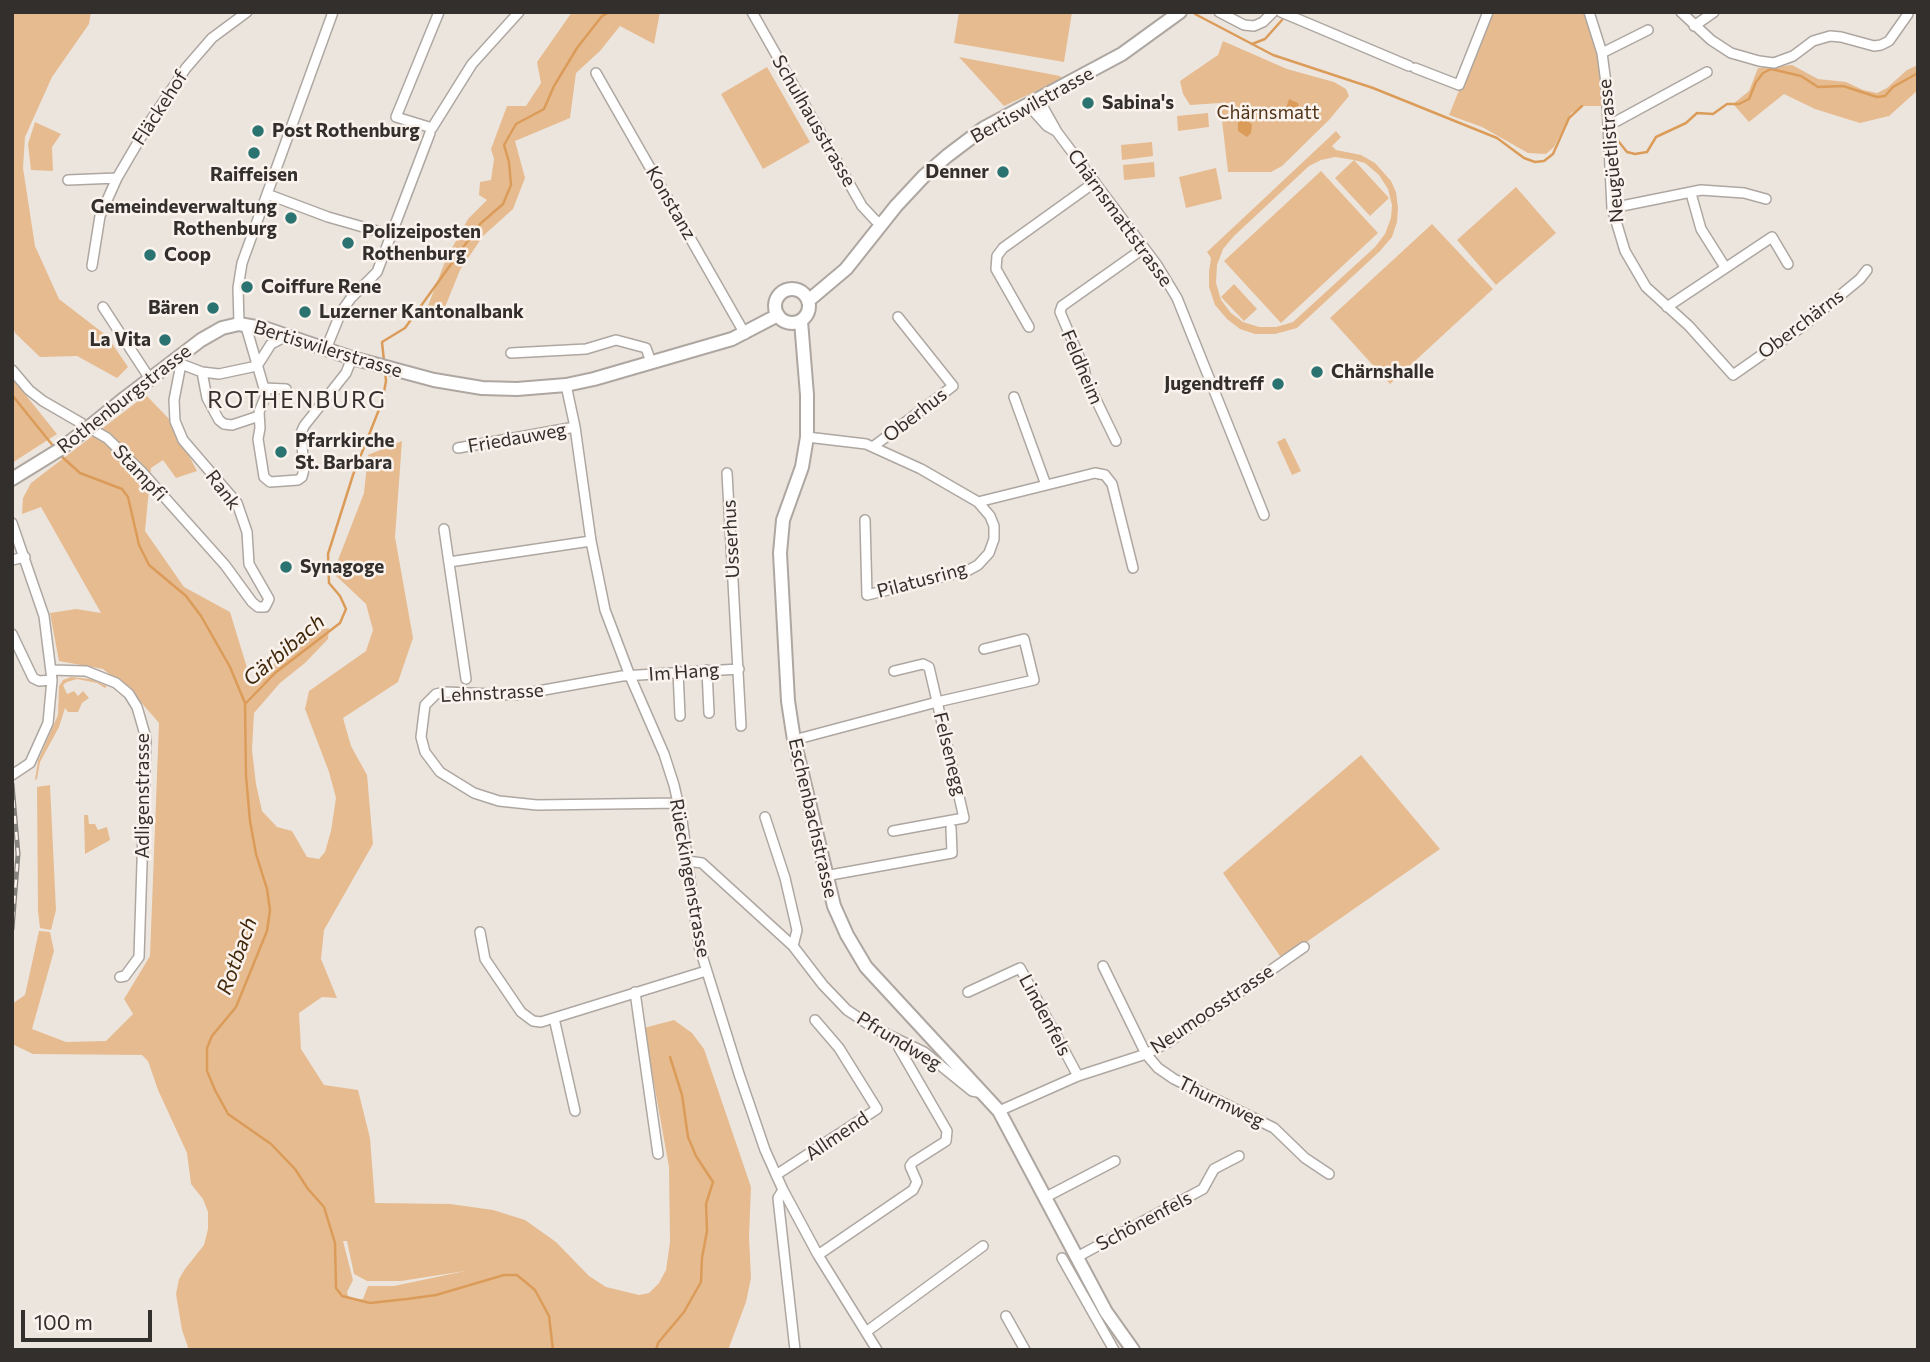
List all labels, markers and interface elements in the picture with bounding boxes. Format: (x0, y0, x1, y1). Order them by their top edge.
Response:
street label: Schulhausstrasse (767, 51, 861, 191)
street label: Bertiswilstrasse (967, 62, 1097, 148)
street label: Fläckehof (127, 66, 193, 150)
street label: Neugüetlistrasse (1593, 78, 1629, 224)
place label: Sabina's (1102, 92, 1174, 114)
marker: Sabina's (1080, 95, 1096, 111)
park label: Chärnsmatt (1217, 102, 1319, 124)
place label: Post Rothenburg (272, 120, 420, 142)
marker: Post Rothenburg (250, 123, 266, 139)
marker: Raiffeisen (246, 145, 262, 161)
street label: Chärnsmattstrasse (1063, 145, 1177, 291)
place label: Denner (925, 161, 989, 183)
street label: Konstanz (641, 162, 701, 244)
place label: Raiffeisen (210, 164, 298, 186)
marker: Denner (995, 164, 1011, 180)
place label: Gemeindeverwaltung Rothenburg (91, 196, 277, 240)
marker: Gemeindeverwaltung Rothenburg (283, 210, 299, 226)
place label: Polizeiposten Rothenburg (362, 221, 481, 265)
marker: Polizeiposten Rothenburg (340, 235, 356, 251)
place label: Coop (164, 244, 211, 266)
marker: Coop (142, 247, 158, 263)
place label: Coiffure Rene (261, 276, 381, 298)
marker: Coiffure Rene (239, 279, 255, 295)
street label: Oberchärns (1754, 284, 1848, 364)
place label: Bären (148, 297, 199, 319)
marker: Bären (205, 300, 221, 316)
place label: Luzerner Kantonalbank (319, 301, 524, 323)
marker: Luzerner Kantonalbank (297, 304, 313, 320)
street label: Bertiswilerstrasse (251, 316, 405, 382)
street label: Feldheim (1056, 326, 1108, 408)
place label: La Vita (90, 329, 151, 351)
marker: La Vita (157, 332, 173, 348)
street label: Rothenburgstrasse (53, 340, 195, 458)
place label: Chärnshalle (1331, 361, 1434, 383)
marker: Chärnshalle (1309, 364, 1325, 380)
place label: Jugendtreff (1164, 373, 1264, 395)
marker: Jugendtreff (1270, 376, 1286, 392)
street label: Oberhus (879, 383, 951, 447)
district label: ROTHENBURG (208, 386, 386, 414)
street label: Friedauweg (466, 418, 568, 458)
place label: Pfarrkirche St. Barbara (295, 430, 395, 474)
street label: Stampfi (108, 440, 172, 506)
marker: Pfarrkirche St. Barbara (273, 444, 289, 460)
street label: Rank (201, 466, 245, 514)
street label: Usserhus (718, 499, 744, 579)
place label: Synagoge (300, 556, 384, 578)
street label: Pilatusring (874, 557, 970, 603)
marker: Synagoge (278, 559, 294, 575)
water label: Gärbibach (238, 609, 330, 691)
street label: Im Hang (648, 658, 720, 686)
street label: Lehnstrasse (440, 679, 544, 707)
street label: Felsenegg (929, 710, 971, 798)
street label: Adligenstrasse (132, 733, 154, 859)
street label: Eschenbachstrasse (783, 736, 843, 900)
street label: Rüeckingenstrasse (665, 797, 715, 959)
water label: Rotbach (211, 914, 263, 998)
street label: Neumoosstrasse (1146, 959, 1278, 1059)
street label: Lindenfels (1014, 970, 1076, 1060)
street label: Pfrundweg (853, 1007, 945, 1075)
street label: Thurmweg (1174, 1071, 1268, 1133)
street label: Allmend (801, 1107, 873, 1165)
street label: Schönenfels (1092, 1186, 1196, 1256)
scale bar (24, 1296, 156, 1340)
text: 100 m (34, 1309, 93, 1334)

